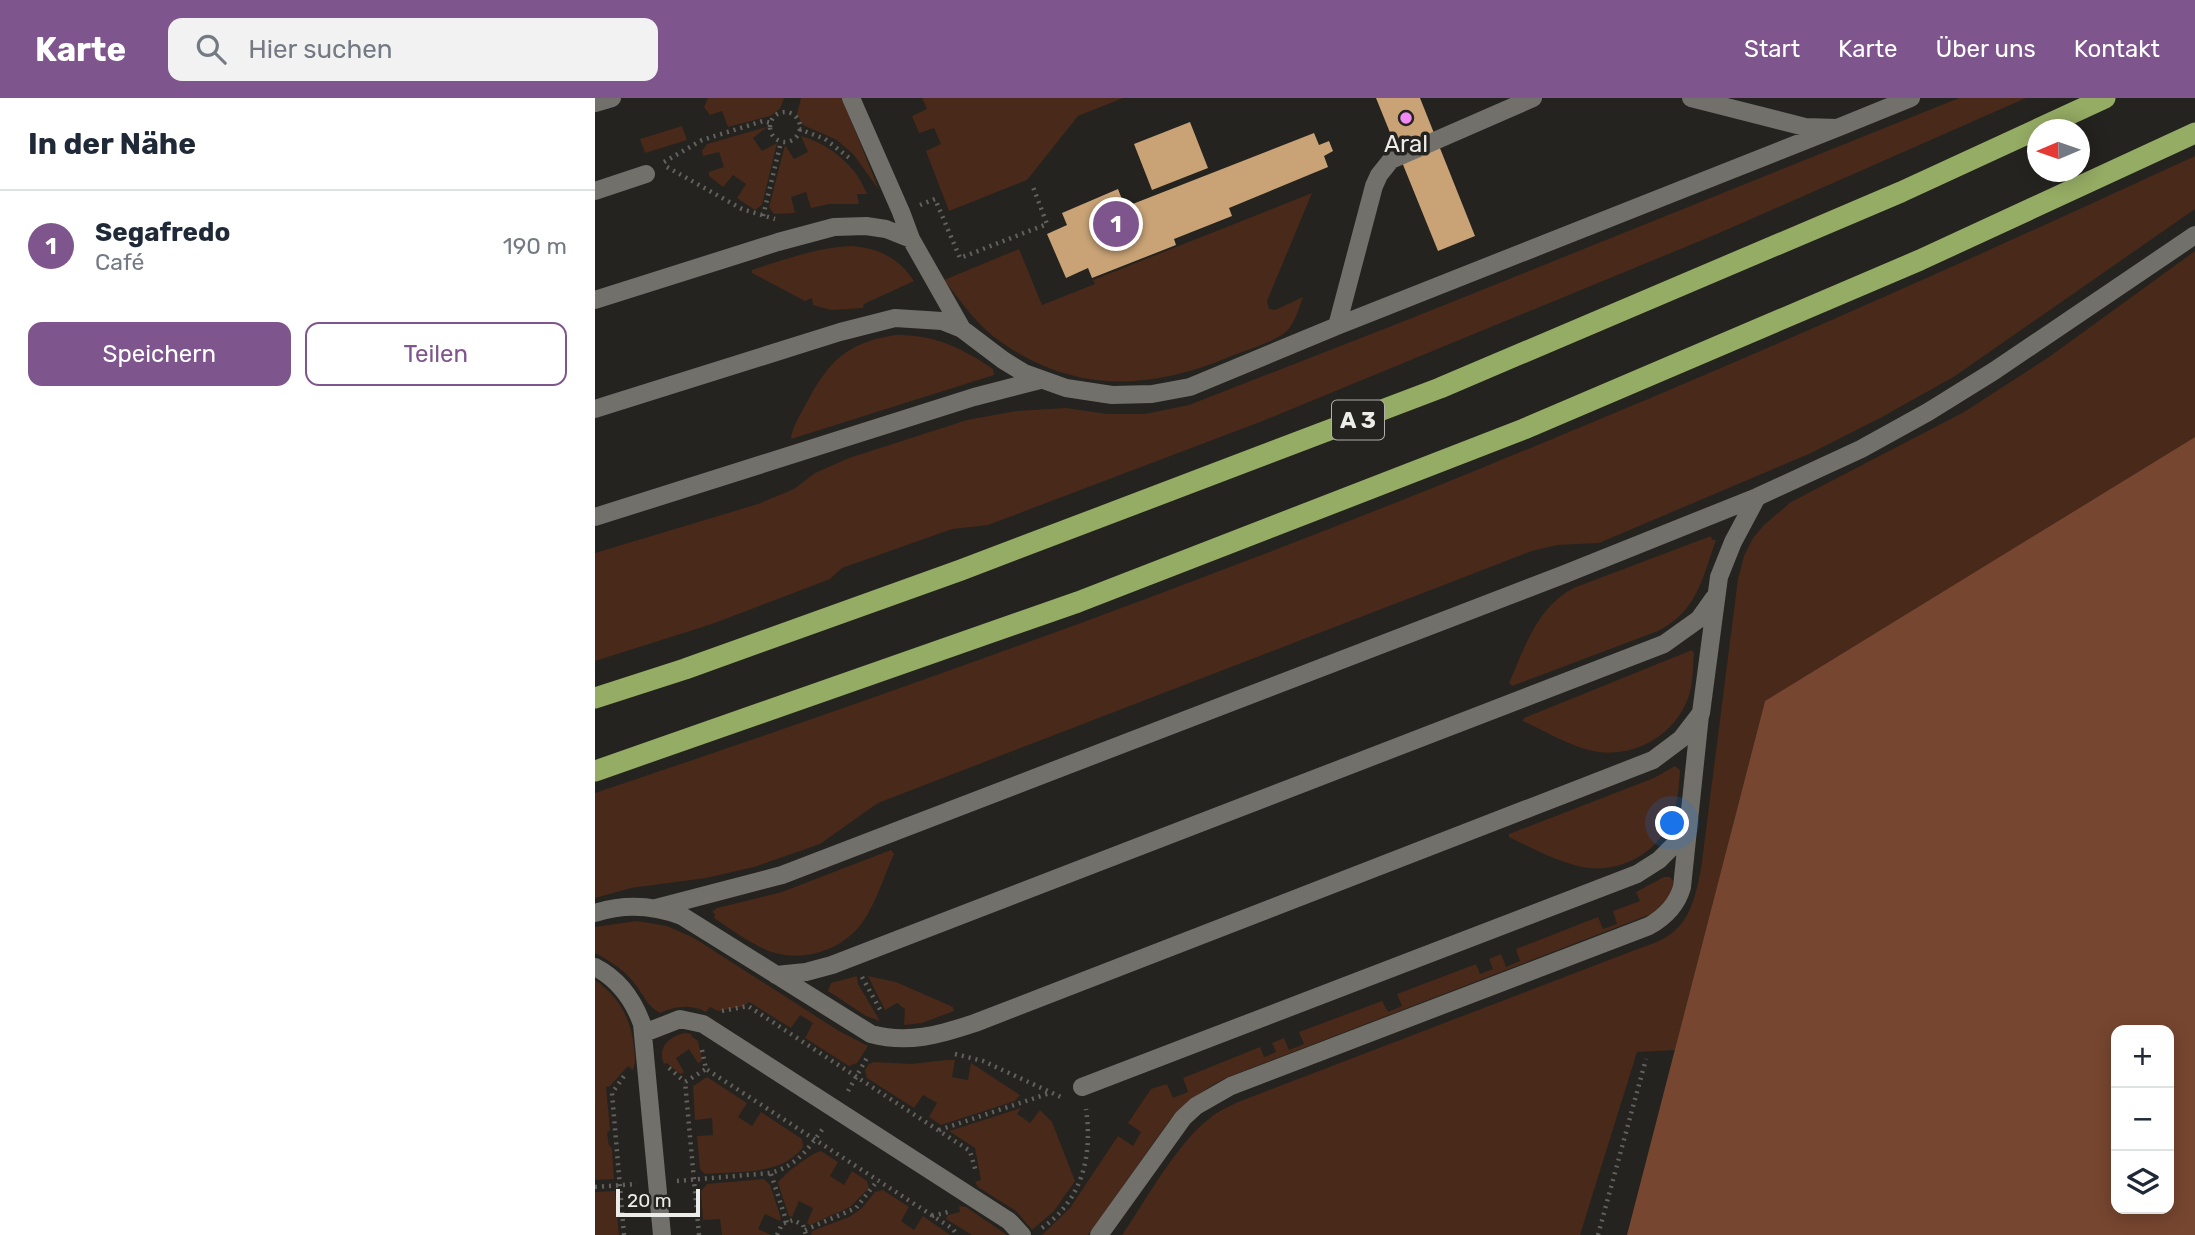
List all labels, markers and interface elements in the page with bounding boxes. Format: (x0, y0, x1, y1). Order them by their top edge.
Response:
search box (168, 18, 658, 81)
text: Karte (35, 30, 126, 69)
icon: search (192, 30, 230, 68)
text: Hier suchen (248, 34, 393, 65)
text: Start (1744, 35, 1800, 63)
text: Karte (1838, 35, 1898, 63)
text: Über uns (1936, 35, 2036, 63)
text: Kontakt (2074, 35, 2160, 63)
marker: Aral (1398, 110, 1414, 126)
north arrow (2027, 119, 2090, 182)
text: In der Nähe (28, 126, 196, 162)
place label: Aral (1384, 130, 1428, 158)
pin: 1 (1093, 198, 1139, 250)
text: Segafredo (95, 217, 230, 248)
text: 1 (45, 232, 57, 260)
text: 190 m (503, 232, 567, 260)
text: Café (95, 248, 144, 276)
button: Speichern (28, 322, 291, 386)
button: Teilen (305, 322, 567, 386)
road number: A 3 (1332, 400, 1384, 440)
your location (1655, 806, 1689, 840)
map controls (2111, 1025, 2174, 1214)
button: + (2111, 1025, 2174, 1088)
button: − (2111, 1088, 2174, 1151)
button: layers (2111, 1151, 2174, 1214)
scale bar (616, 1186, 700, 1218)
text: 20 m (627, 1189, 672, 1212)

